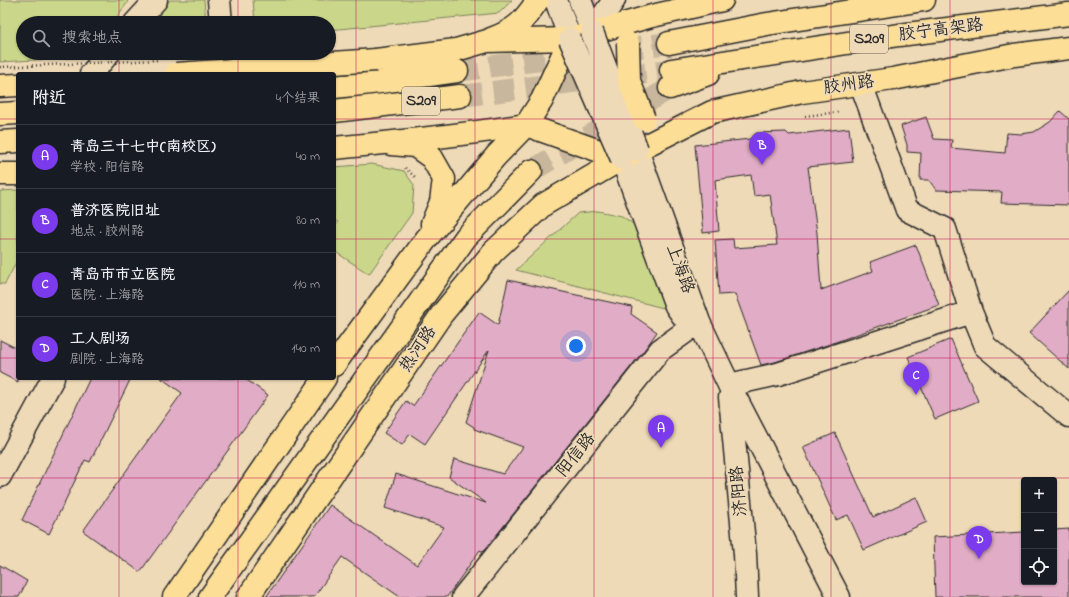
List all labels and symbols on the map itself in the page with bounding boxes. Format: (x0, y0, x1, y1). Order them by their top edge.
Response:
street label: 胶宁高架路 (897, 12, 985, 48)
road number: S209 (850, 25, 888, 53)
street label: 胶州路 (822, 69, 876, 101)
road number: S209 (402, 87, 440, 115)
pin: B (749, 132, 775, 165)
street label: 上海路 (660, 241, 700, 297)
street label: 热河路 (393, 321, 443, 377)
your location (566, 336, 586, 356)
pin: C (903, 362, 929, 395)
pin: A (648, 415, 674, 448)
street label: 阳信路 (550, 427, 602, 483)
street label: 济阳路 (724, 465, 754, 517)
pin: D (966, 526, 992, 559)

